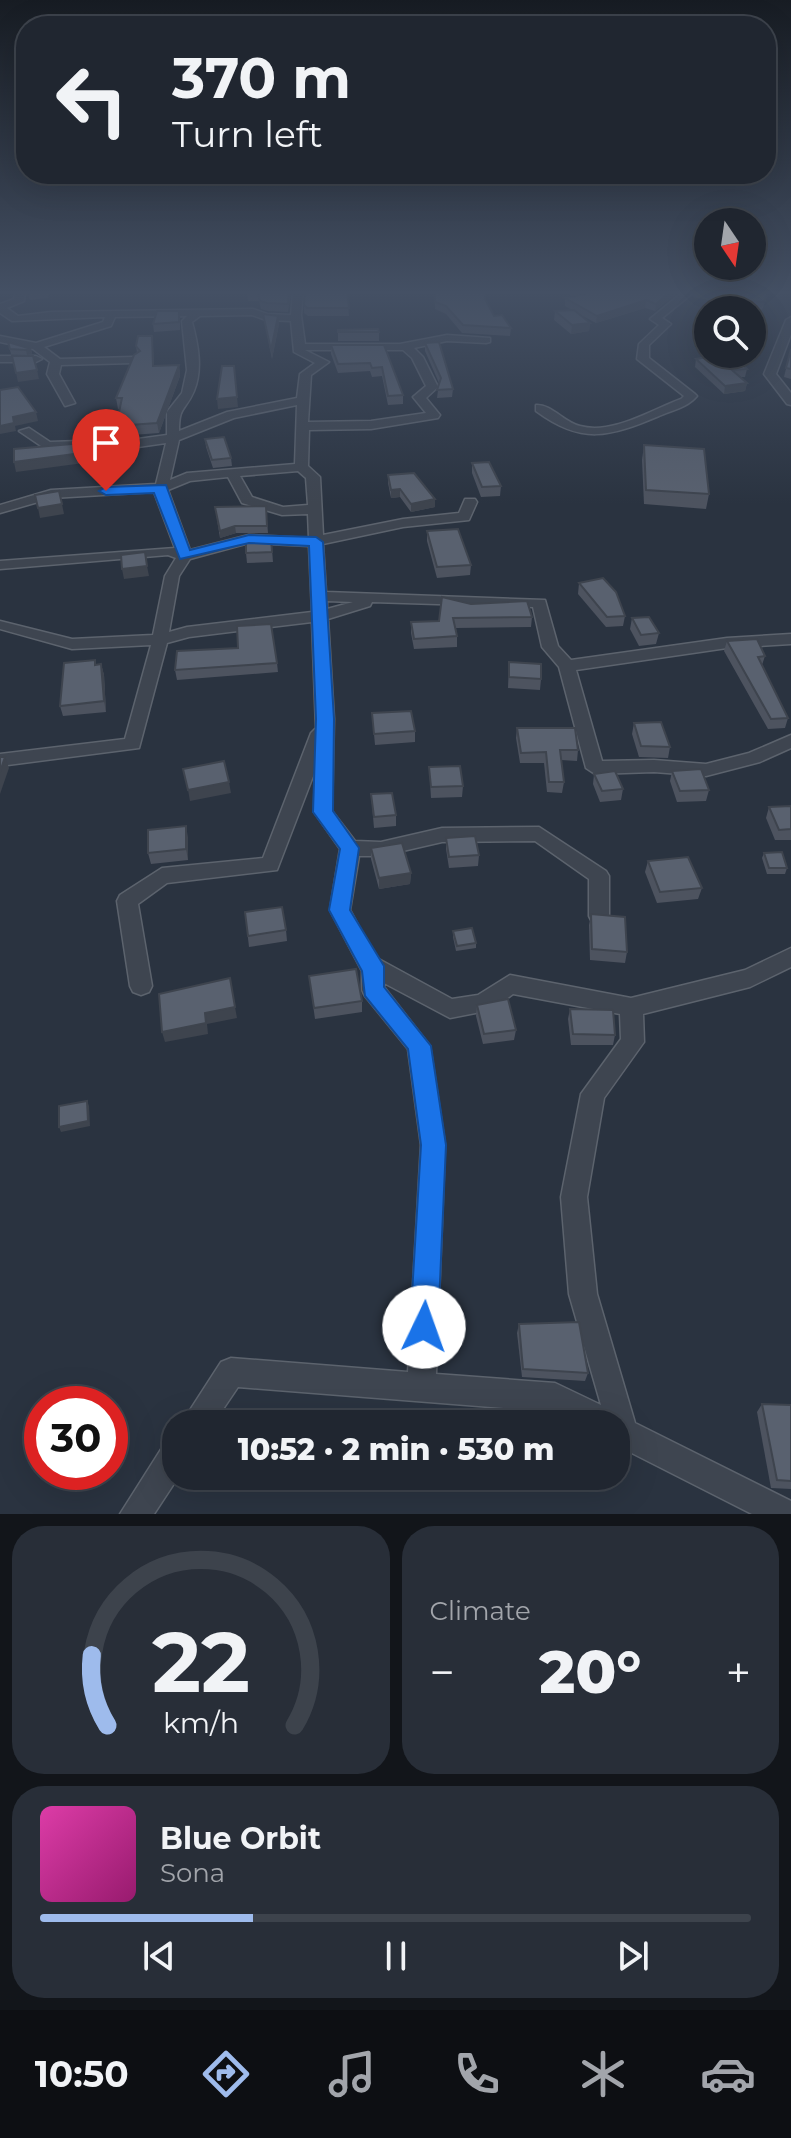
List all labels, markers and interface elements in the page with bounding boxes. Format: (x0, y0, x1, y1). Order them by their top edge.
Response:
text: 370 m (172, 44, 351, 112)
icon: left (40, 48, 144, 152)
text: Turn left (172, 112, 323, 156)
north arrow (694, 208, 766, 280)
map controls (694, 208, 766, 368)
button: search (694, 296, 766, 368)
pin (72, 409, 140, 491)
icon: arrive (84, 421, 128, 465)
position arrow (382, 1285, 466, 1369)
speed limit sign: 30 (24, 1386, 128, 1490)
text: 10:52 · 2 min · 530 m (238, 1431, 554, 1468)
text: Climate (430, 1595, 531, 1627)
text: 22 (152, 1611, 250, 1713)
text: 20° (539, 1635, 641, 1708)
text: − (430, 1645, 455, 1699)
text: + (726, 1645, 751, 1699)
text: km/h (163, 1705, 239, 1740)
text: Blue Orbit (160, 1820, 321, 1857)
text: Sona (160, 1857, 225, 1889)
icon: previous (137, 1934, 181, 1978)
icon: pause (374, 1934, 418, 1978)
icon: next (611, 1934, 655, 1978)
icon: directions (198, 2046, 254, 2102)
icon: music (324, 2046, 380, 2102)
icon: phone (449, 2046, 505, 2102)
icon: climate (575, 2046, 631, 2102)
icon: car (700, 2046, 756, 2102)
text: 10:50 (35, 2052, 129, 2096)

